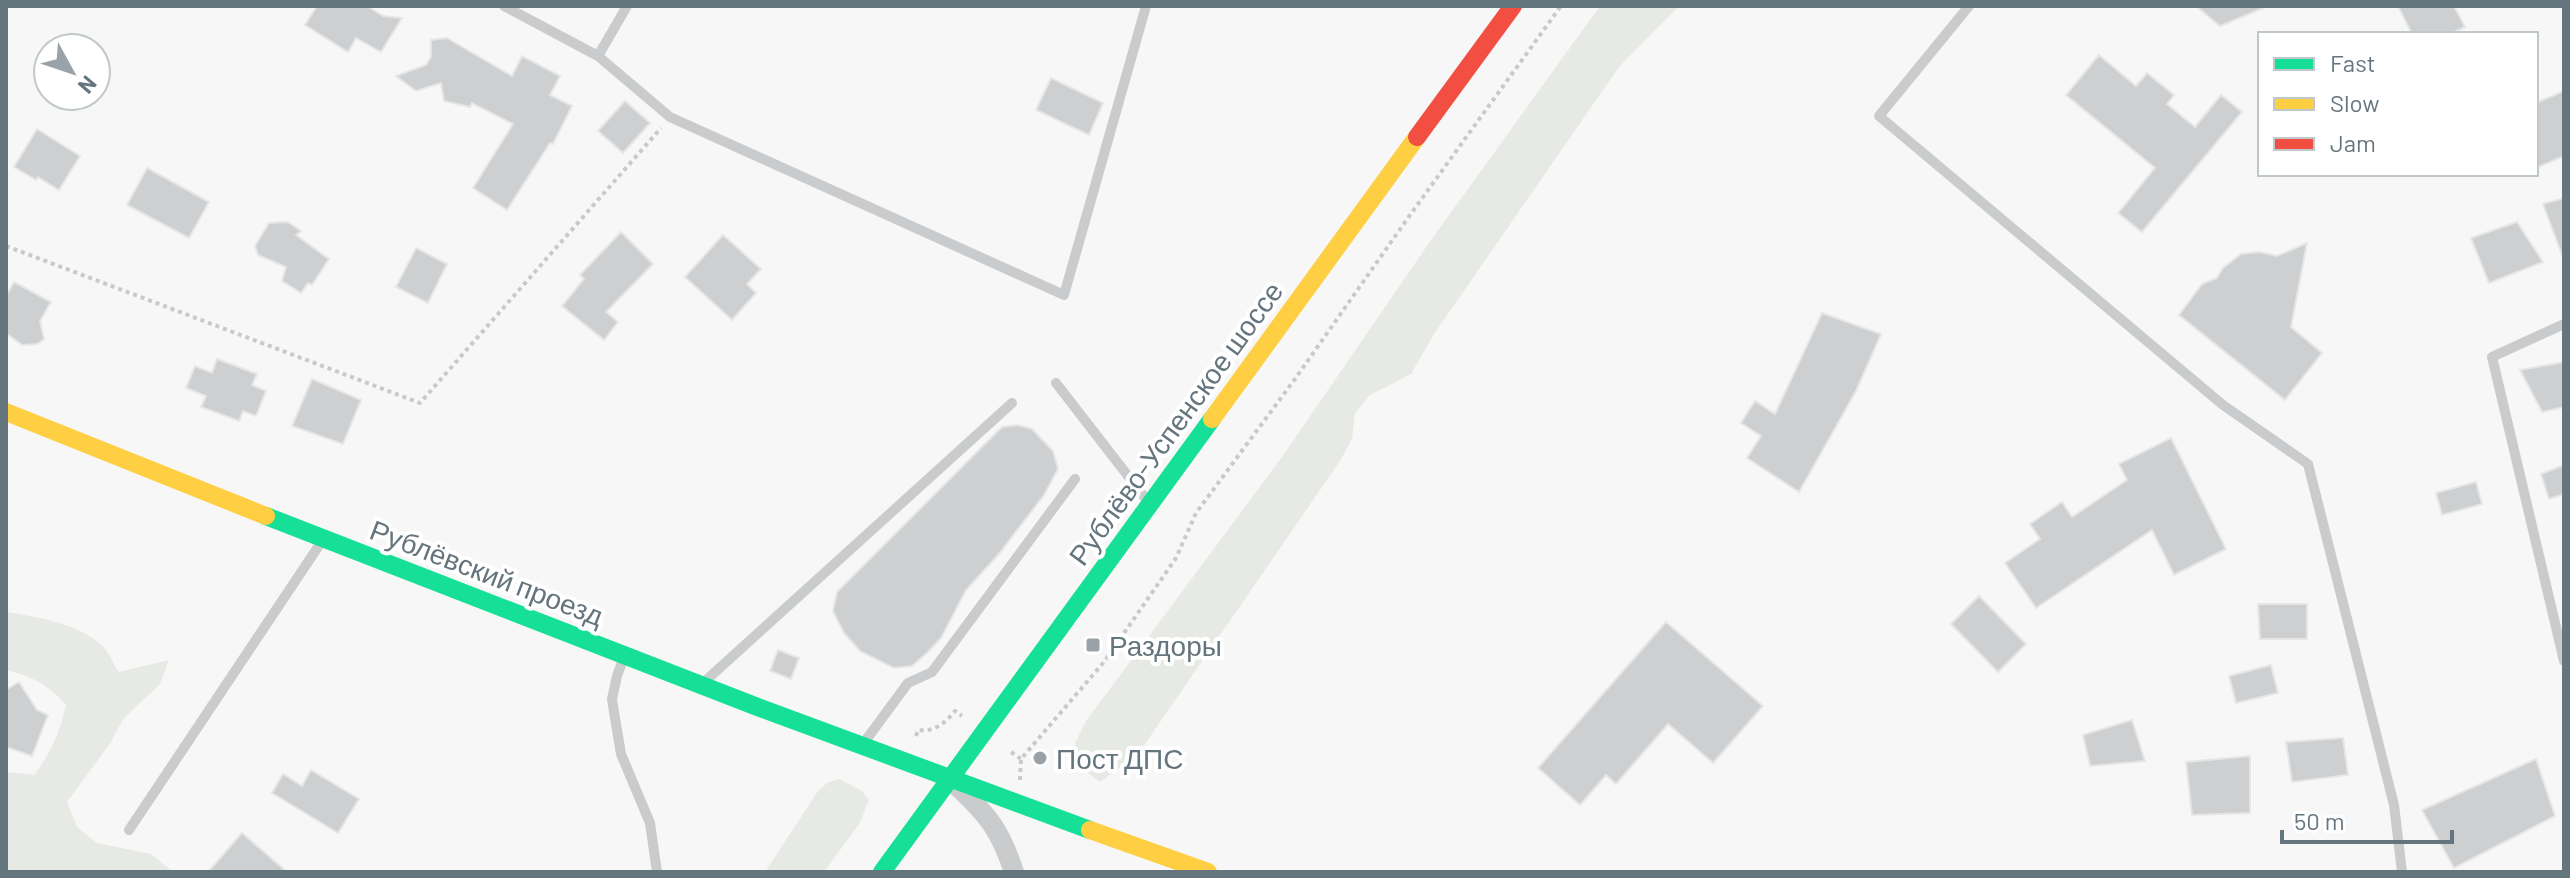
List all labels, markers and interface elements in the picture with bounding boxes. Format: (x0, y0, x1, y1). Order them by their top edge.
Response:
north arrow (32, 32, 112, 112)
legend (2258, 32, 2538, 176)
text: Fast (2330, 48, 2375, 77)
text: N (73, 72, 103, 99)
text: Slow (2330, 88, 2379, 117)
text: Jam (2330, 128, 2376, 157)
street label: Рублёво-Успенское шоссе (1061, 275, 1289, 571)
street label: Рублёвский проезд (366, 512, 608, 632)
place label: Раздоры (1109, 628, 1222, 662)
marker: Раздоры (1084, 636, 1102, 654)
place label: Пост ДПС (1056, 741, 1183, 775)
marker: Пост ДПС (1031, 749, 1049, 767)
scale bar (2282, 794, 2452, 844)
text: 50 m (2294, 806, 2345, 835)

